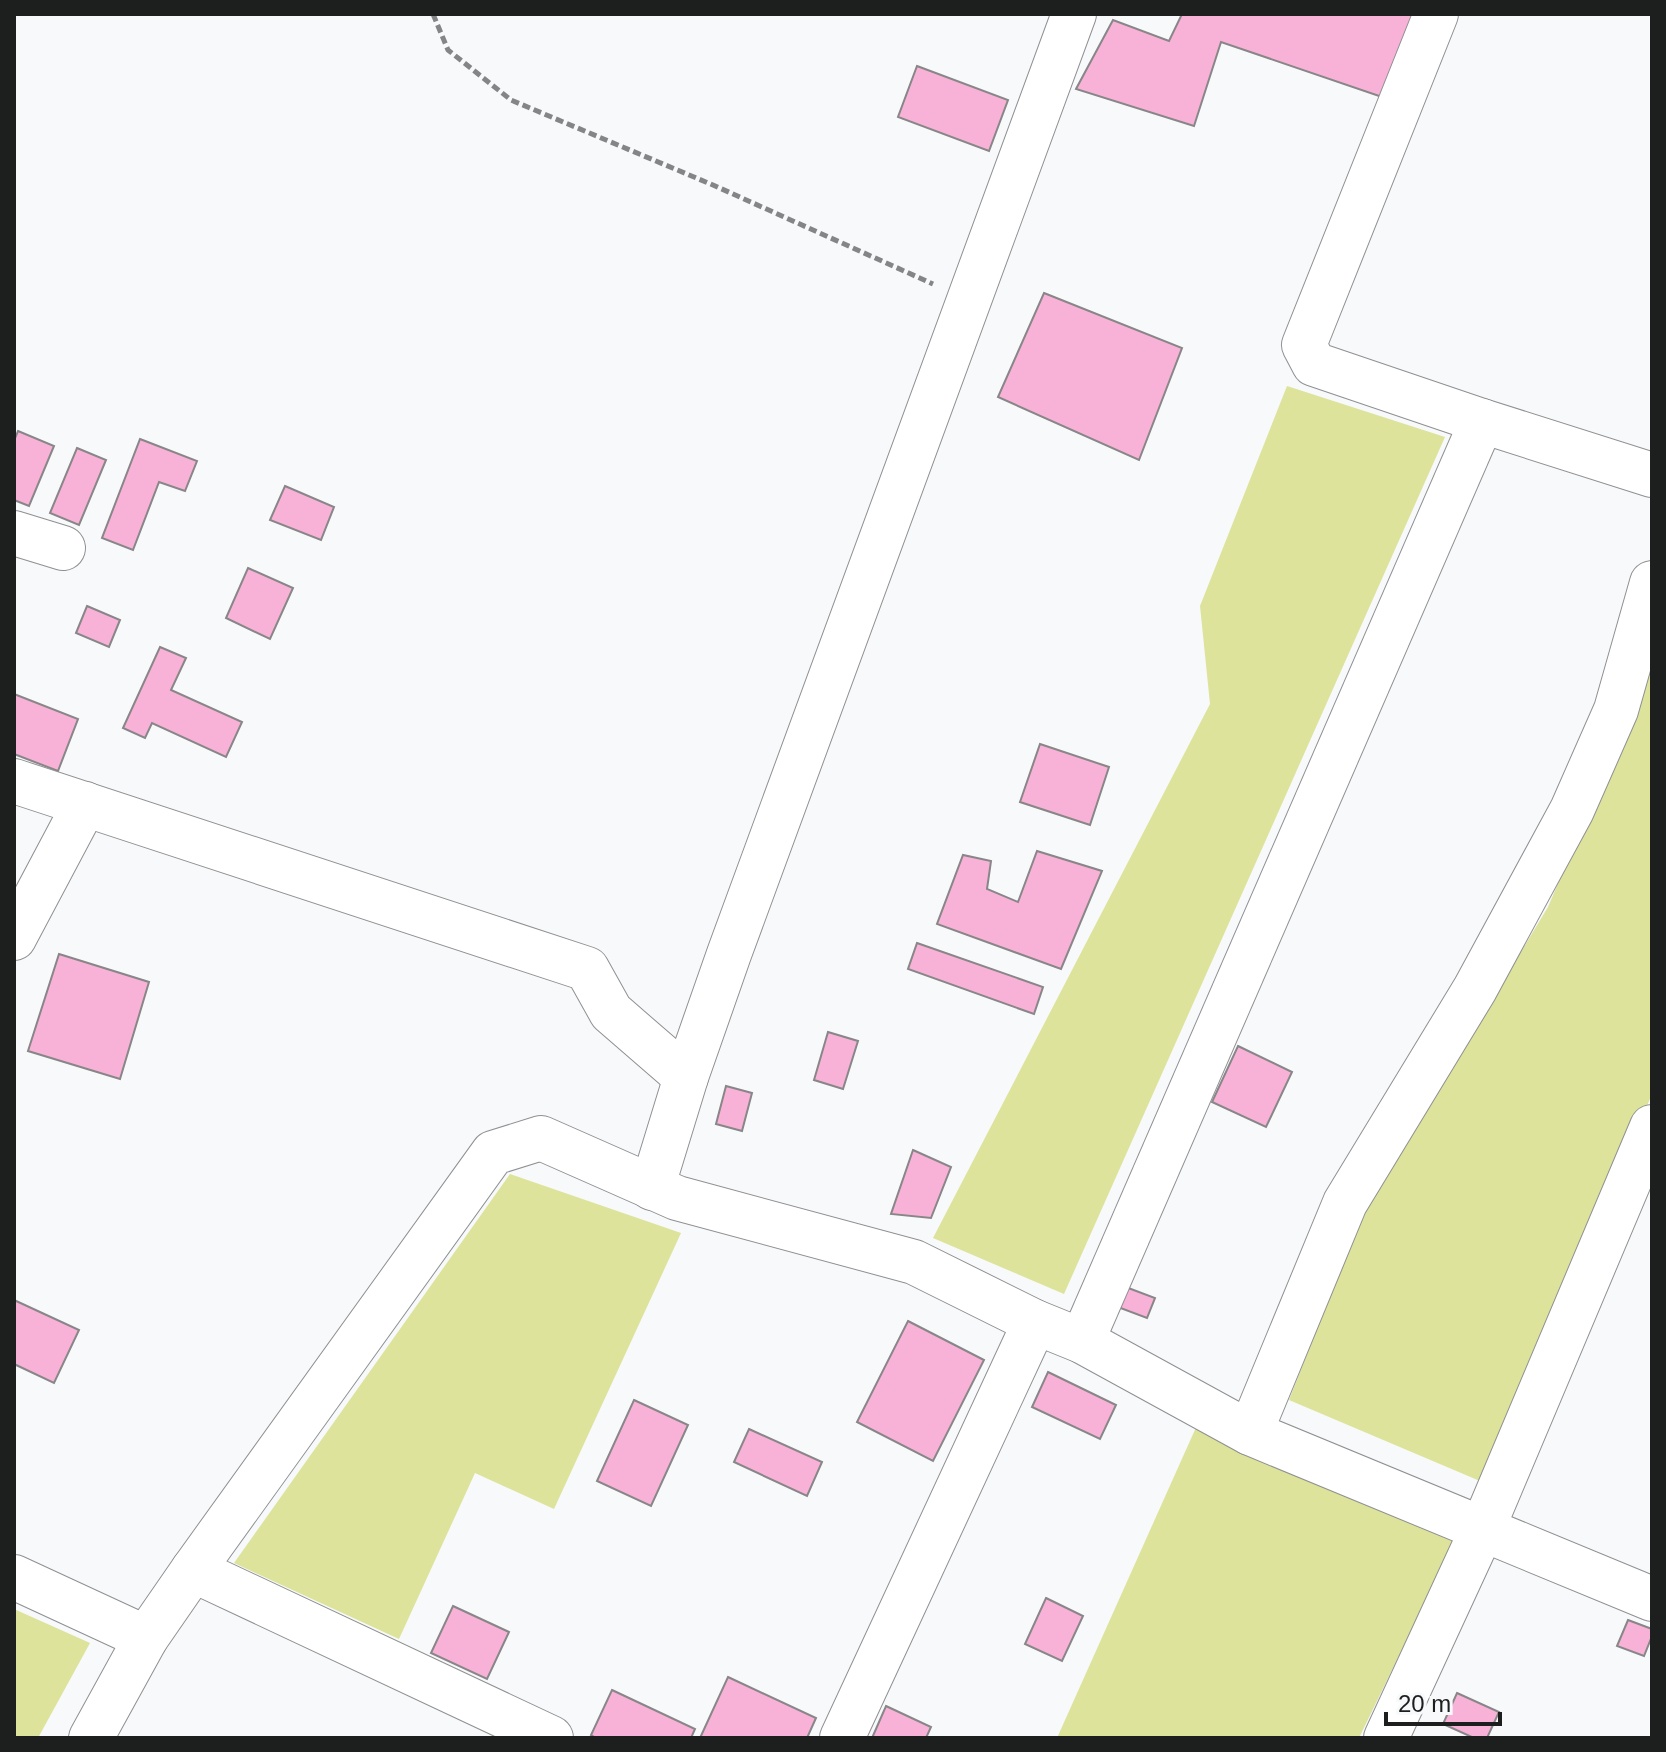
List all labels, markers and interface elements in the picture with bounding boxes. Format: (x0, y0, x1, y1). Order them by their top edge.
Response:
scale bar (1386, 1676, 1500, 1726)
text: 20 m (1398, 1690, 1451, 1717)

